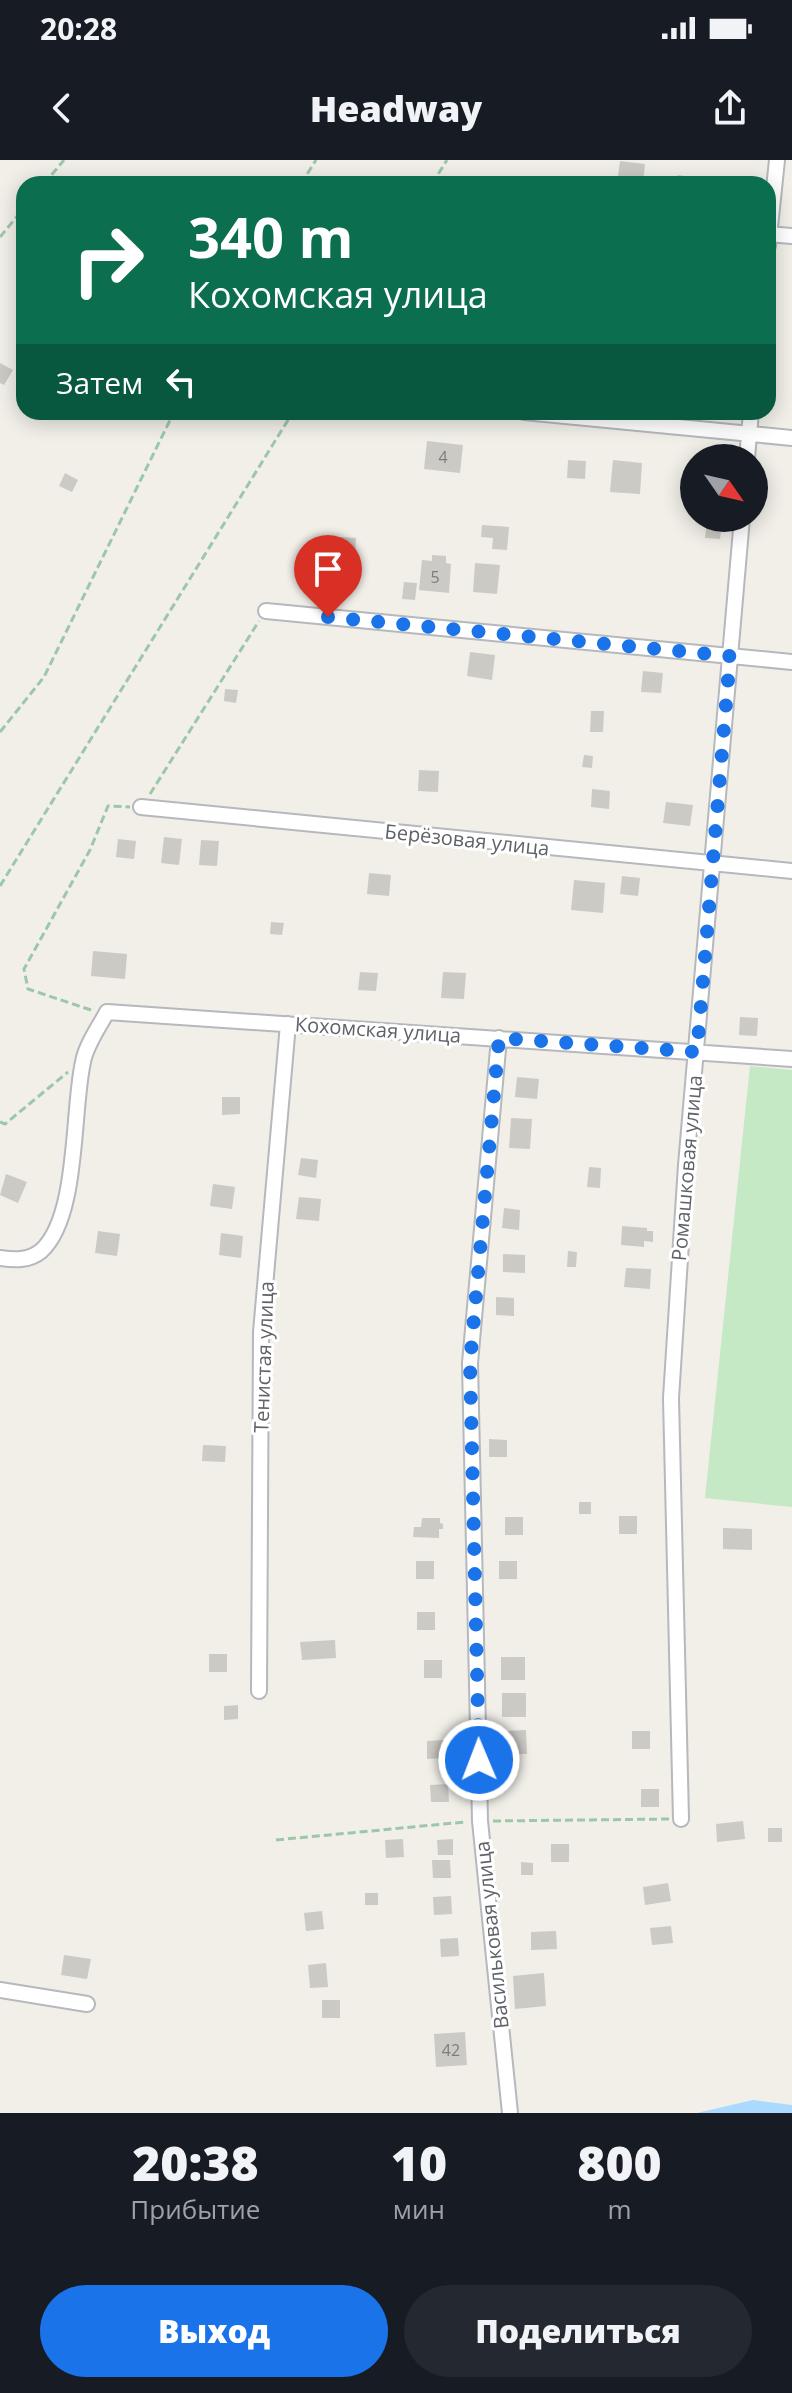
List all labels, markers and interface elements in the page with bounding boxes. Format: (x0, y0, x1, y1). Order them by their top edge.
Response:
text: 20:28 (40, 8, 117, 49)
text: Headway (310, 84, 482, 133)
icon: back (40, 86, 84, 130)
icon: share (708, 86, 752, 130)
text: 340 m (188, 198, 354, 274)
icon: right (56, 208, 160, 312)
text: Кохомская улица (188, 270, 488, 319)
icon: left (159, 360, 203, 404)
text: Затем (56, 362, 143, 403)
north arrow (680, 444, 768, 532)
map controls (680, 444, 768, 532)
house number: 4 (438, 446, 448, 468)
pin (294, 535, 362, 617)
icon: arrive (306, 547, 350, 591)
house number: 5 (430, 566, 440, 588)
street label: Берёзовая улица (383, 817, 551, 862)
street label: Кохомская улица (294, 1010, 462, 1049)
street label: Ромашковая улица (665, 1074, 708, 1262)
street label: Тенистая улица (247, 1281, 280, 1433)
position arrow (437, 1718, 521, 1802)
street label: Васильковая улица (468, 1840, 515, 2030)
house number: 42 (442, 2039, 460, 2061)
text: 20:38 (132, 2130, 259, 2195)
text: 10 (391, 2130, 447, 2195)
text: 800 (577, 2130, 662, 2195)
text: Прибытие (130, 2191, 260, 2227)
text: мин (393, 2191, 445, 2227)
text: m (607, 2191, 632, 2227)
button: Выход (40, 2285, 388, 2377)
button: Поделиться (404, 2285, 752, 2377)

